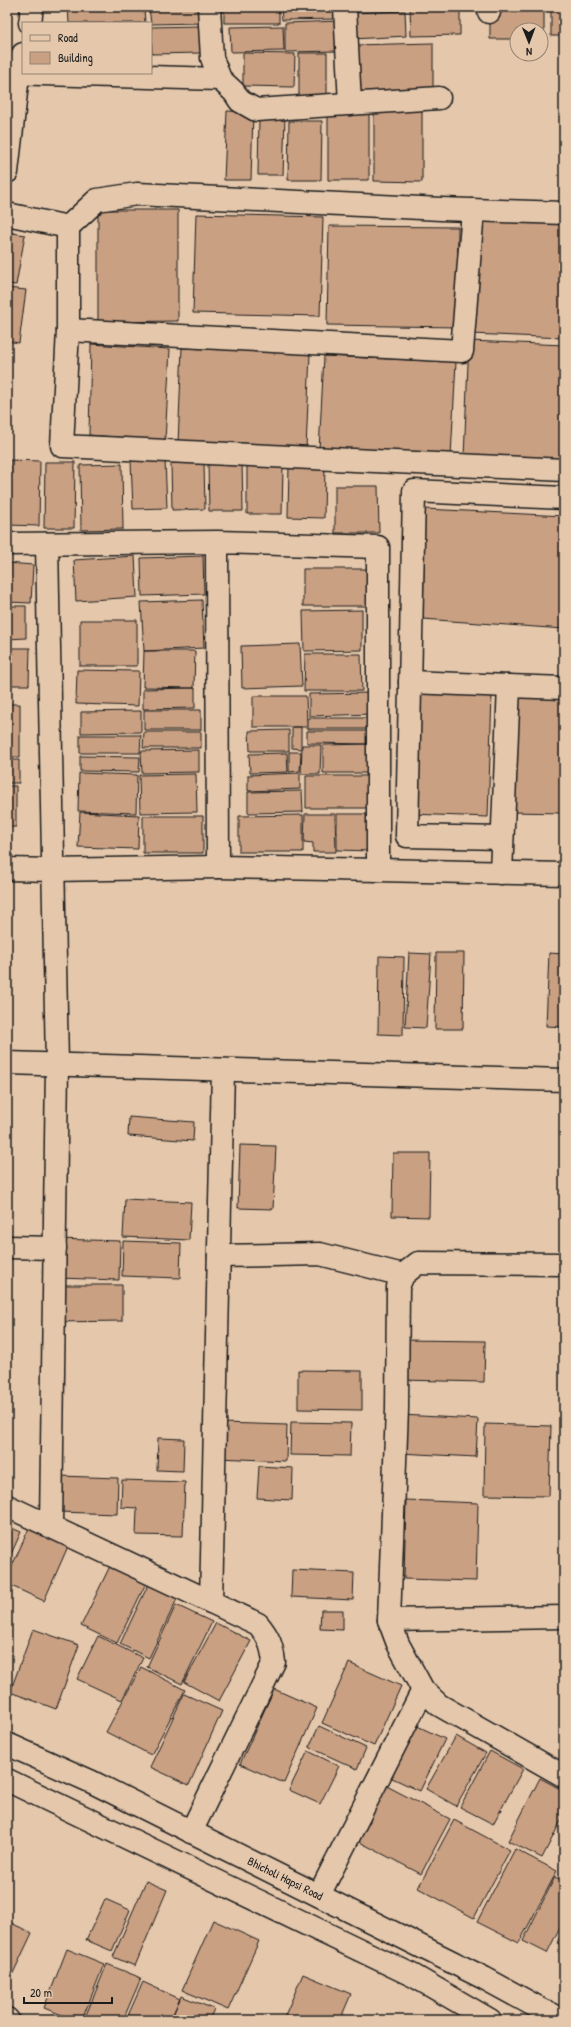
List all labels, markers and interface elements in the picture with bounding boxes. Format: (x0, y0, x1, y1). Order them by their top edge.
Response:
legend (22, 22, 152, 74)
north arrow (509, 22, 549, 62)
text: Road (58, 29, 78, 46)
text: N (526, 45, 532, 59)
text: Building (58, 49, 93, 66)
street label: Bhicholi Hapsi Road (245, 1852, 326, 1904)
scale bar (24, 1979, 112, 2005)
text: 20 m (30, 1984, 52, 2001)

